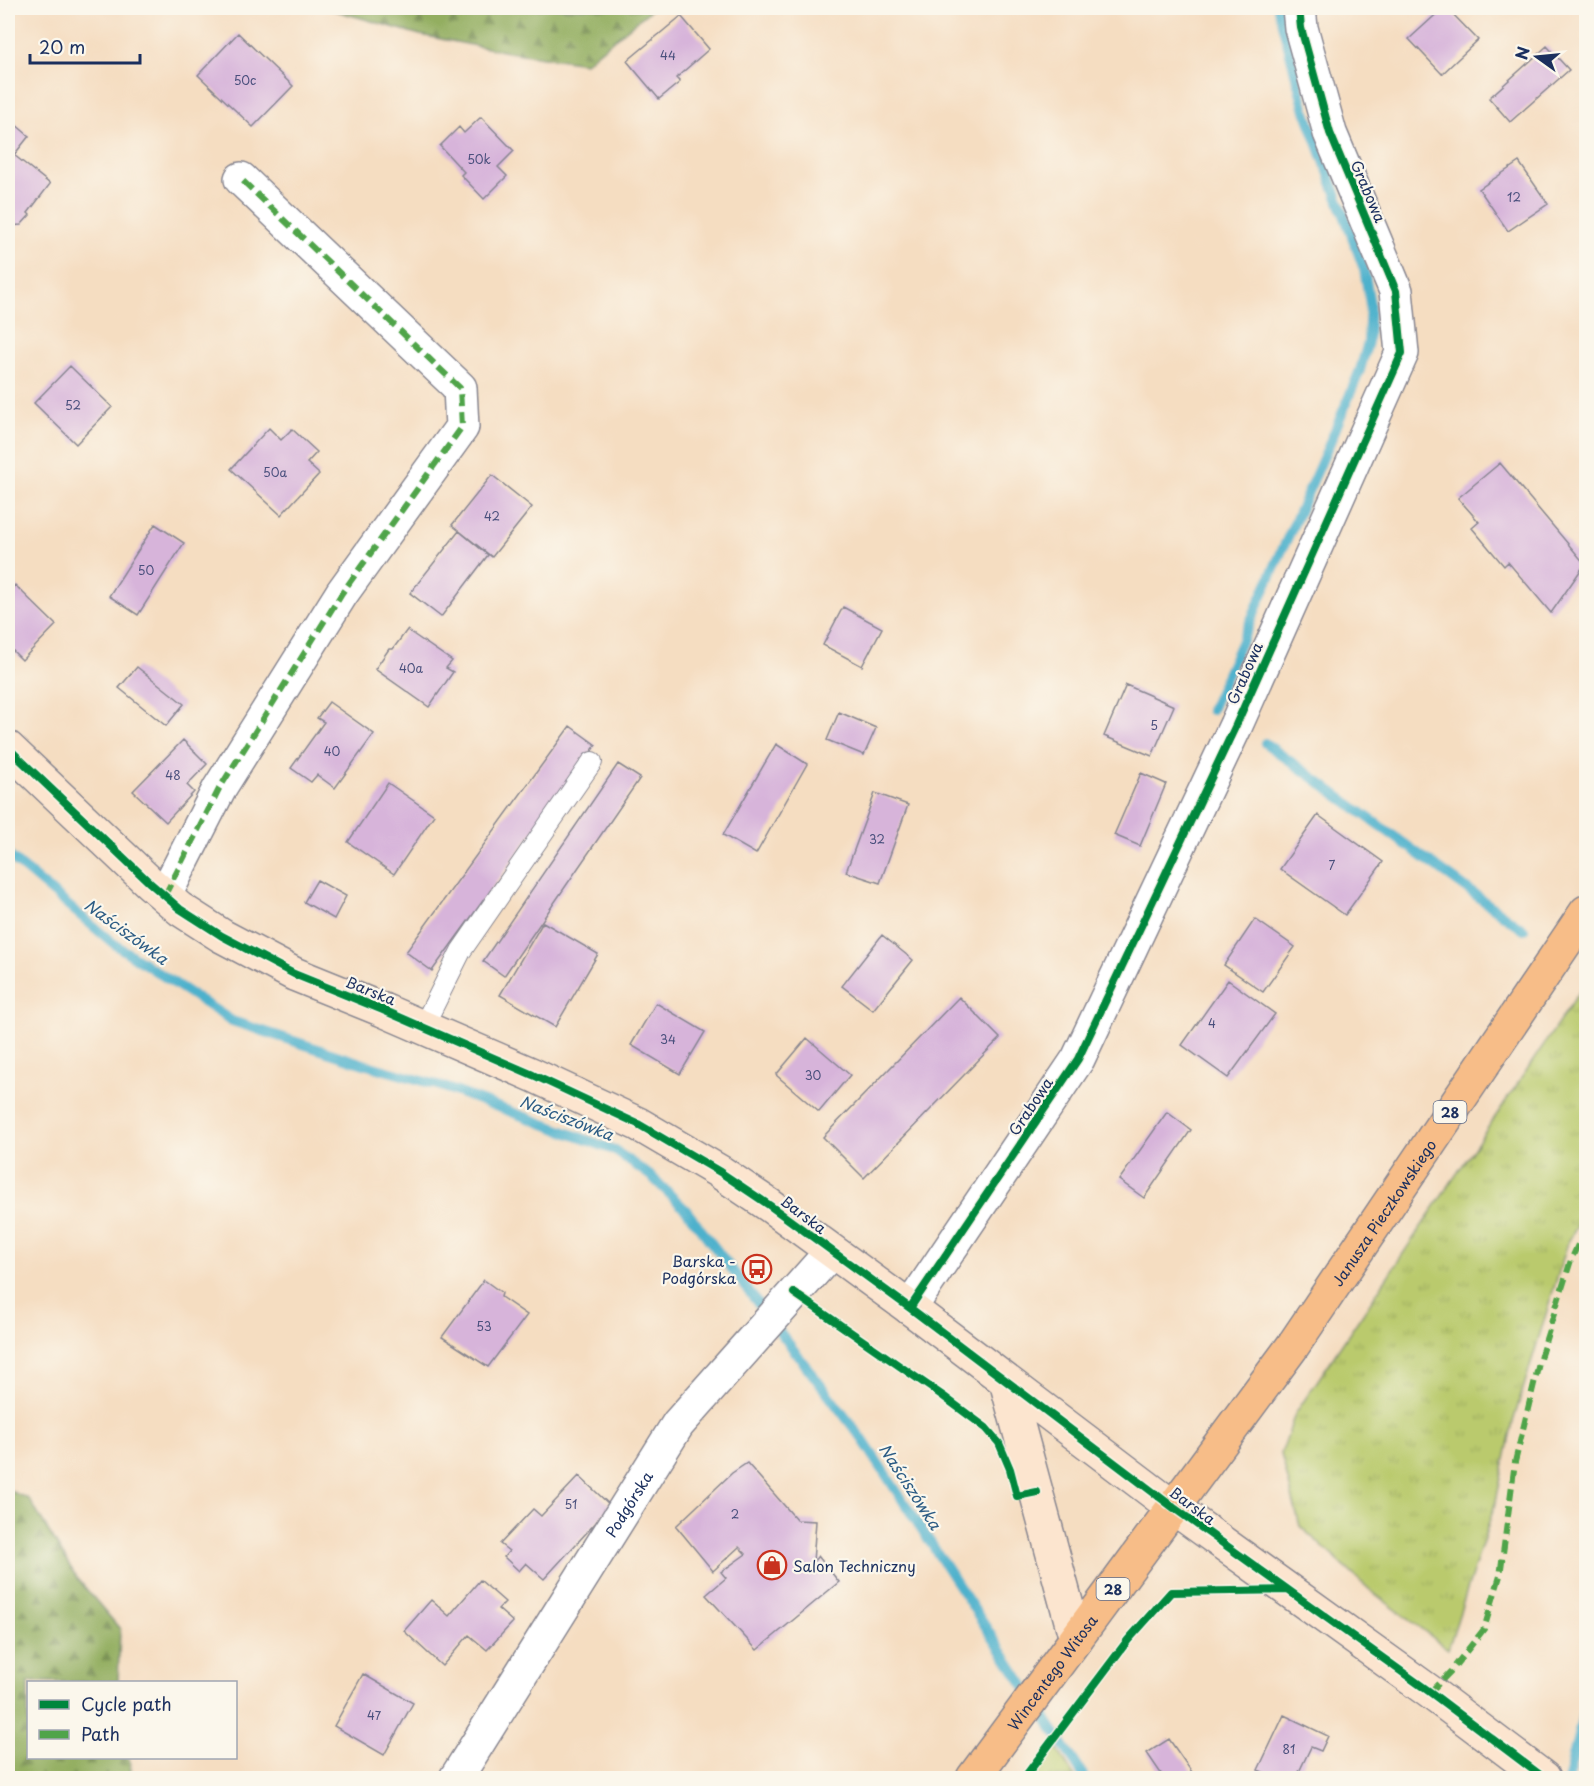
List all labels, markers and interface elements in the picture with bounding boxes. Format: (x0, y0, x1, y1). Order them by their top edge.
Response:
scale bar (30, 27, 140, 65)
north arrow (1507, 27, 1567, 87)
text: 20 m (39, 33, 85, 60)
text: N (1508, 44, 1535, 62)
house number: 44 (660, 46, 676, 64)
house number: 50c (234, 71, 256, 89)
house number: 50k (467, 150, 491, 168)
street label: Grabowa (1346, 156, 1393, 226)
house number: 12 (1507, 188, 1521, 206)
house number: 52 (65, 396, 81, 414)
house number: 50a (263, 463, 287, 481)
house number: 42 (484, 507, 500, 525)
house number: 50 (138, 561, 154, 579)
street label: Grabowa (1220, 638, 1268, 708)
house number: 40a (399, 659, 424, 677)
house number: 5 (1150, 716, 1158, 734)
house number: 40 (324, 742, 341, 760)
house number: 48 (165, 766, 181, 784)
house number: 32 (869, 830, 885, 848)
house number: 7 (1329, 856, 1336, 874)
water label: Naściszówka (80, 892, 175, 970)
street label: Barska (342, 970, 400, 1011)
house number: 4 (1208, 1014, 1216, 1032)
house number: 34 (660, 1030, 676, 1048)
house number: 30 (805, 1066, 822, 1084)
street label: Grabowa (1002, 1072, 1058, 1140)
water label: Naściszówka (517, 1088, 618, 1146)
road number: 28 (1434, 1101, 1466, 1123)
street label: Janusza Pieczkowskiego (1325, 1134, 1441, 1290)
street label: Barska (776, 1189, 832, 1239)
place label: Barska - Podgórska (662, 1249, 737, 1289)
bus stop icon: Barska - Podgórska (741, 1253, 773, 1285)
house number: 53 (476, 1317, 492, 1335)
water label: Naściszówka (874, 1438, 948, 1535)
street label: Podgórska (599, 1465, 658, 1541)
street label: Barska (1165, 1480, 1221, 1530)
house number: 51 (565, 1495, 577, 1513)
house number: 2 (731, 1505, 739, 1523)
shop icon: Salon Techniczny (756, 1549, 788, 1581)
place label: Salon Techniczny (793, 1554, 916, 1577)
road number: 28 (1096, 1578, 1130, 1600)
street label: Wincentego Witosa (1001, 1609, 1103, 1735)
legend (27, 1681, 237, 1759)
text: Cycle path (81, 1690, 172, 1717)
house number: 47 (367, 1706, 382, 1724)
text: Path (81, 1720, 120, 1747)
house number: 81 (1283, 1740, 1295, 1758)

